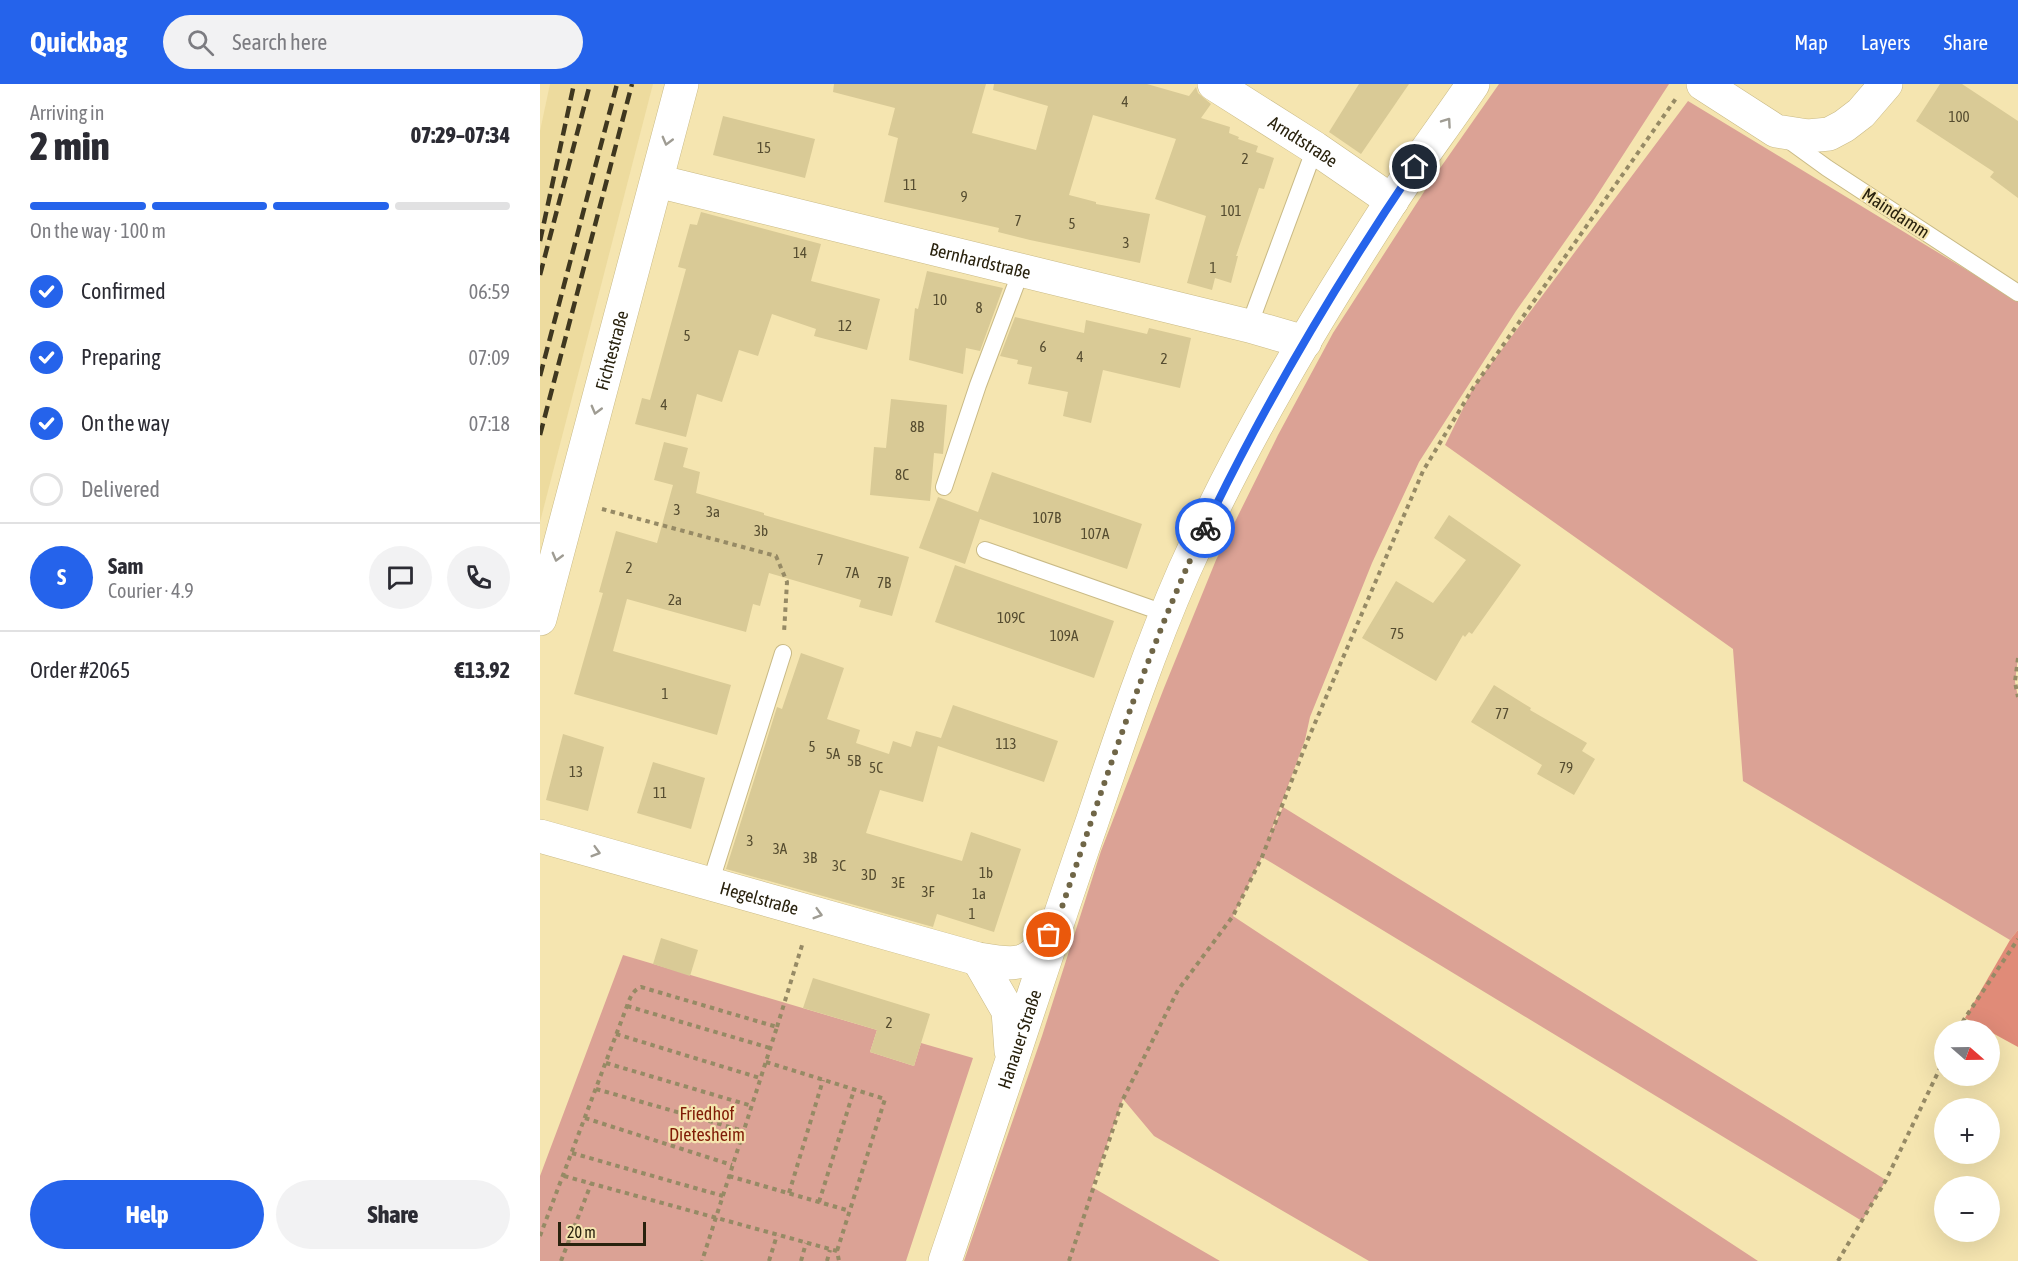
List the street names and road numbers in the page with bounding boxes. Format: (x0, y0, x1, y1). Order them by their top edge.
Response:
street label: Arndtstraße (1265, 111, 1342, 171)
street label: Maindamm (1858, 183, 1934, 243)
street label: Bernhardstraße (928, 238, 1033, 283)
street label: Fichtestraße (591, 308, 632, 392)
street label: Hegelstraße (718, 877, 801, 919)
street label: Hanauer Straße (993, 987, 1045, 1091)

